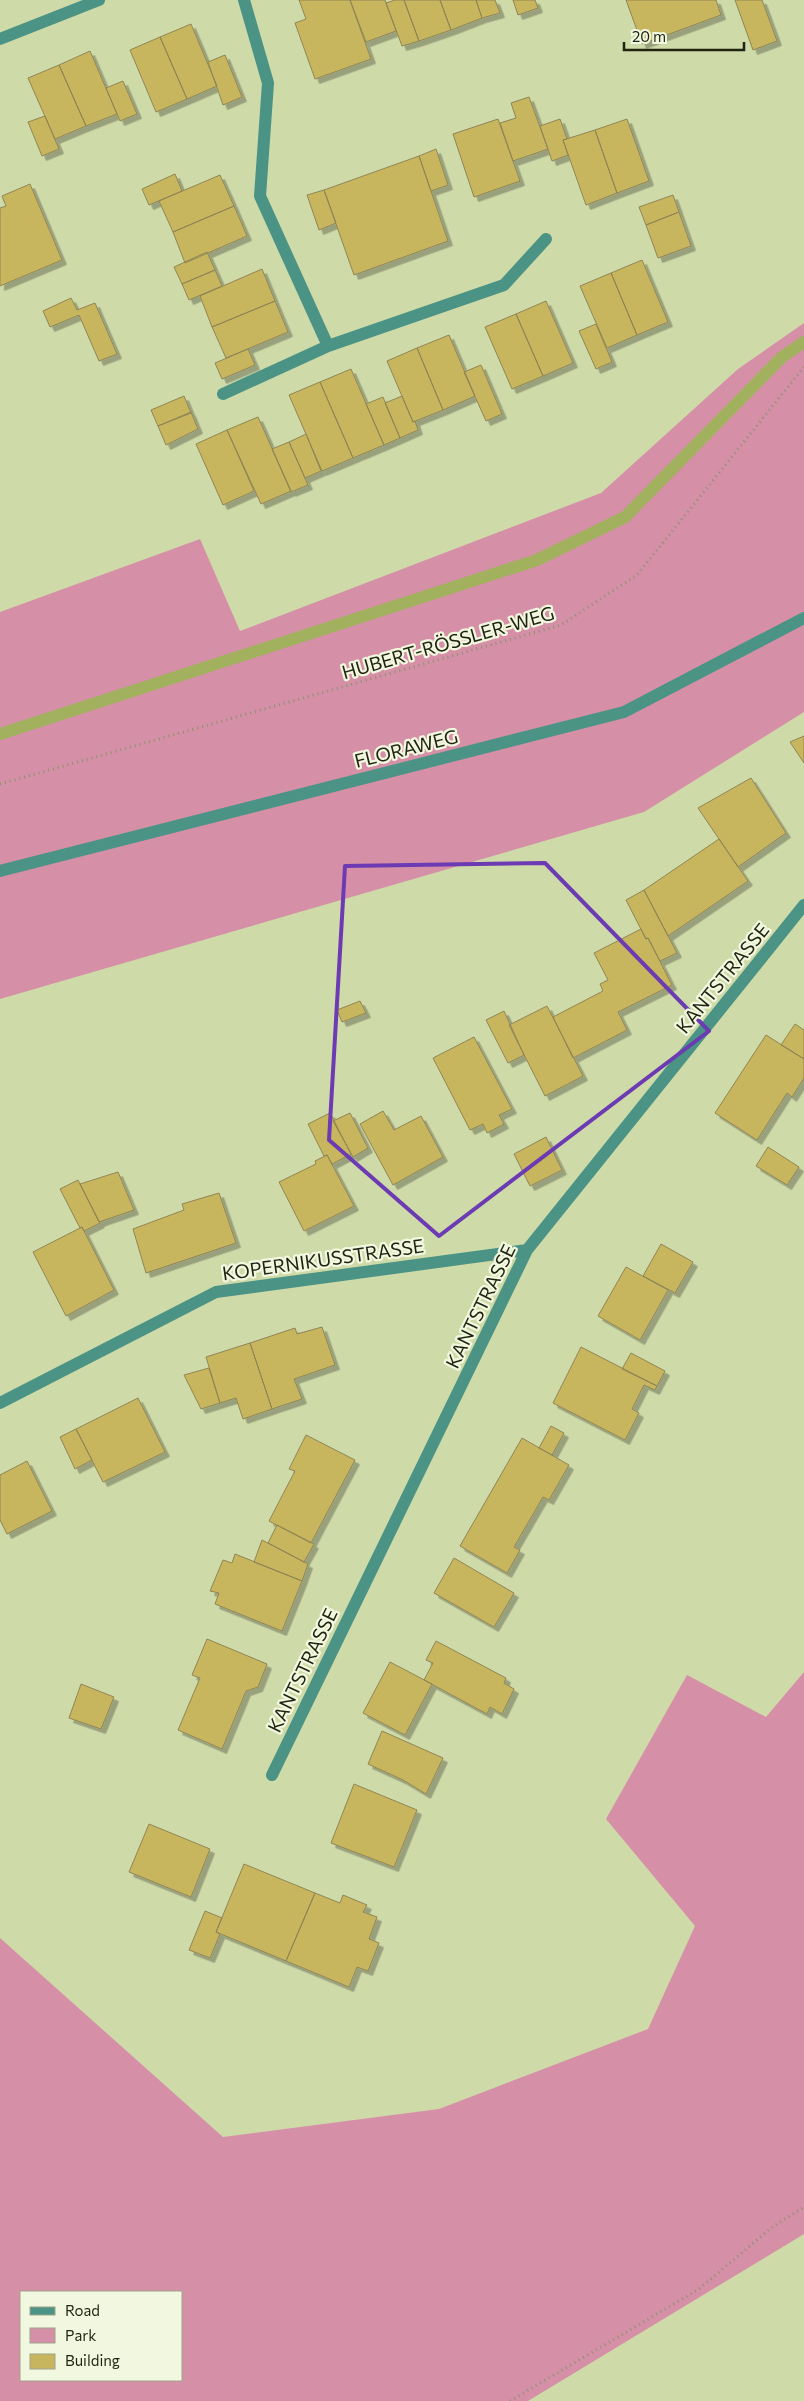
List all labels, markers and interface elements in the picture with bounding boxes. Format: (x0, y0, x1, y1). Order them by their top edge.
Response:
scale bar (624, 20, 744, 52)
text: 20 m (632, 27, 666, 45)
street label: HUBERT-RÖSSLER-WEG (339, 601, 557, 683)
street label: FLORAWEG (352, 724, 460, 772)
street label: KANTSTRASSE (671, 918, 773, 1038)
street label: KOPERNIKUSSTRASSE (221, 1233, 425, 1285)
street label: KANTSTRASSE (440, 1240, 520, 1372)
street label: KANTSTRASSE (262, 1604, 342, 1736)
legend (20, 2291, 182, 2381)
text: Road (65, 2301, 100, 2319)
text: Park (65, 2326, 96, 2344)
text: Building (65, 2351, 120, 2369)

